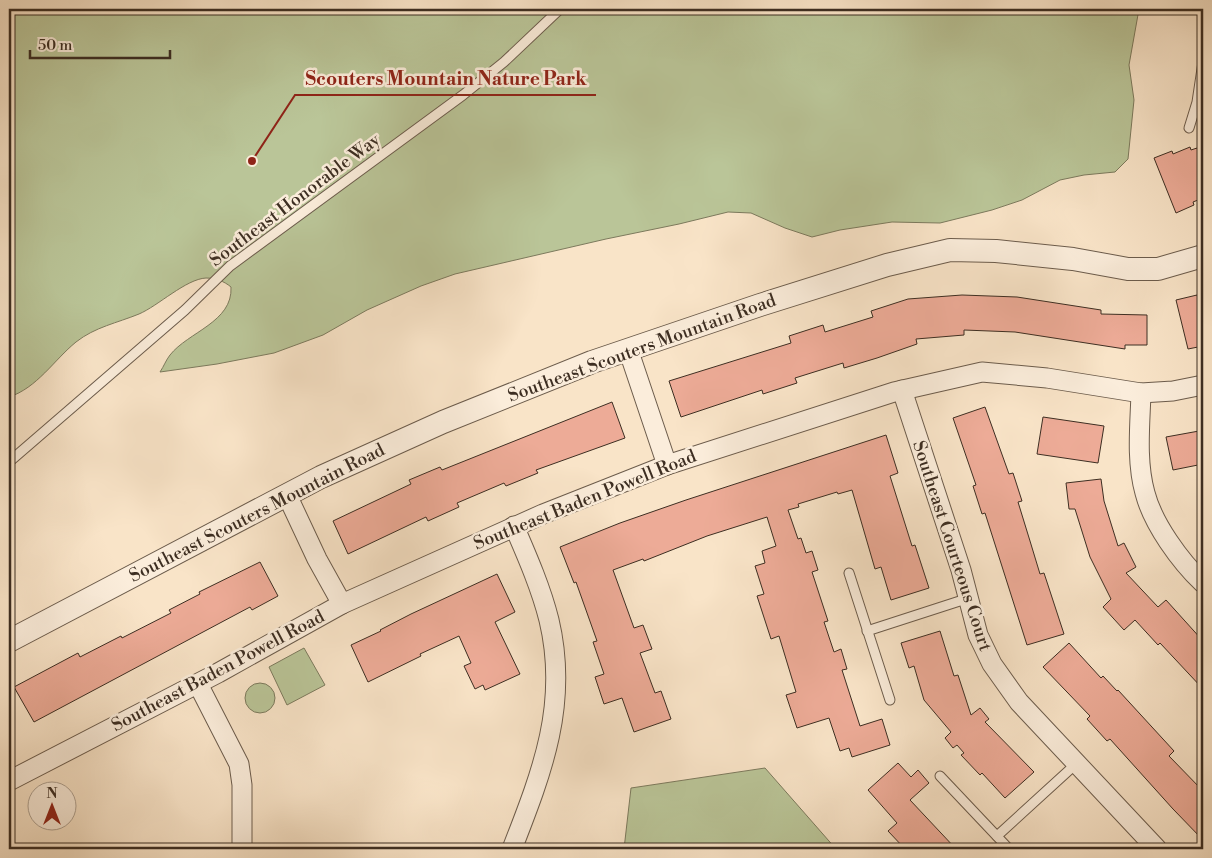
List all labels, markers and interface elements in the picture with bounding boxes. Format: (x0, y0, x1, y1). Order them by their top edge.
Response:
scale bar (30, 28, 170, 60)
text: 50 m (38, 36, 72, 55)
callout: Scouters Mountain Nature Park (295, 61, 596, 95)
text: Scouters Mountain Nature Park (305, 67, 587, 91)
street label: Southeast Honorable Way (205, 128, 385, 272)
street label: Southeast Scouters Mountain Road (505, 288, 780, 407)
street label: Southeast Scouters Mountain Road (125, 438, 389, 588)
street label: Southeast Courteous Court (907, 438, 997, 655)
street label: Southeast Baden Powell Road (470, 444, 700, 555)
street label: Southeast Baden Powell Road (107, 605, 329, 737)
north arrow (28, 780, 78, 830)
text: N (46, 785, 58, 803)

